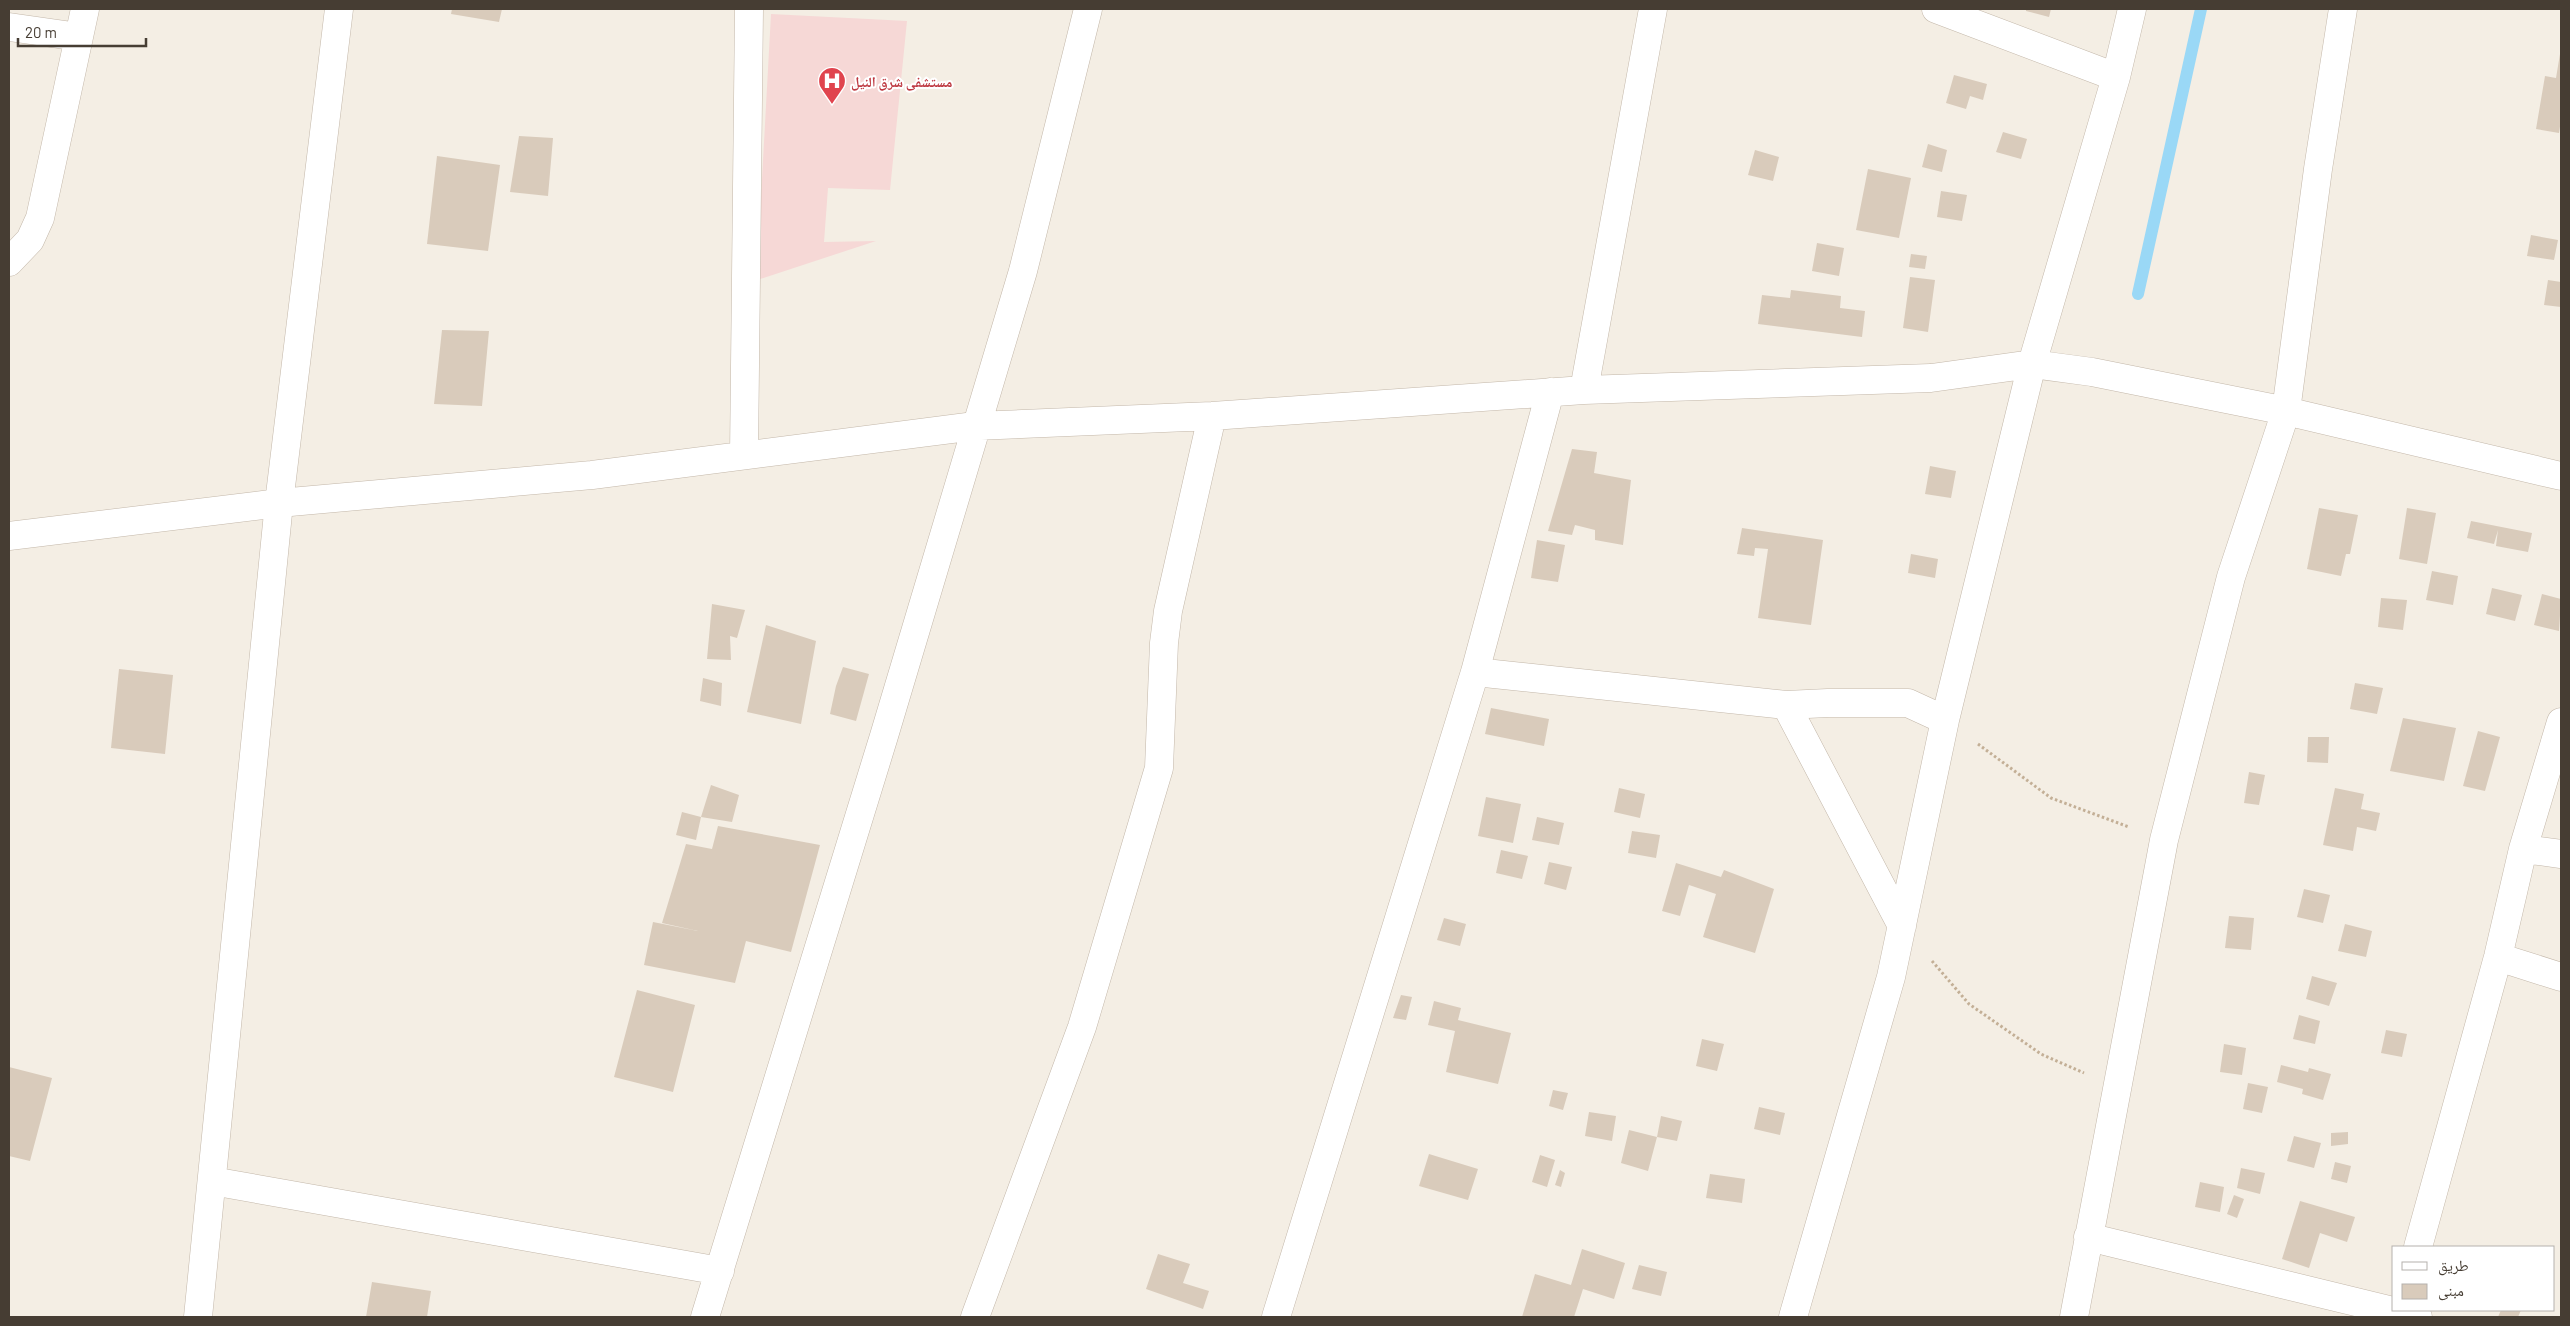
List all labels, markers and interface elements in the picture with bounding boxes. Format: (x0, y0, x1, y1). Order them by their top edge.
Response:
scale bar (18, 15, 145, 47)
text: 20 m (25, 23, 57, 41)
hospital icon: مستشفى شرق النيل (817, 66, 847, 105)
place label: مستشفى شرق النيل (851, 73, 952, 91)
legend (2392, 1246, 2555, 1311)
text: طريق (2438, 1256, 2469, 1276)
text: مبنى (2438, 1281, 2464, 1301)

